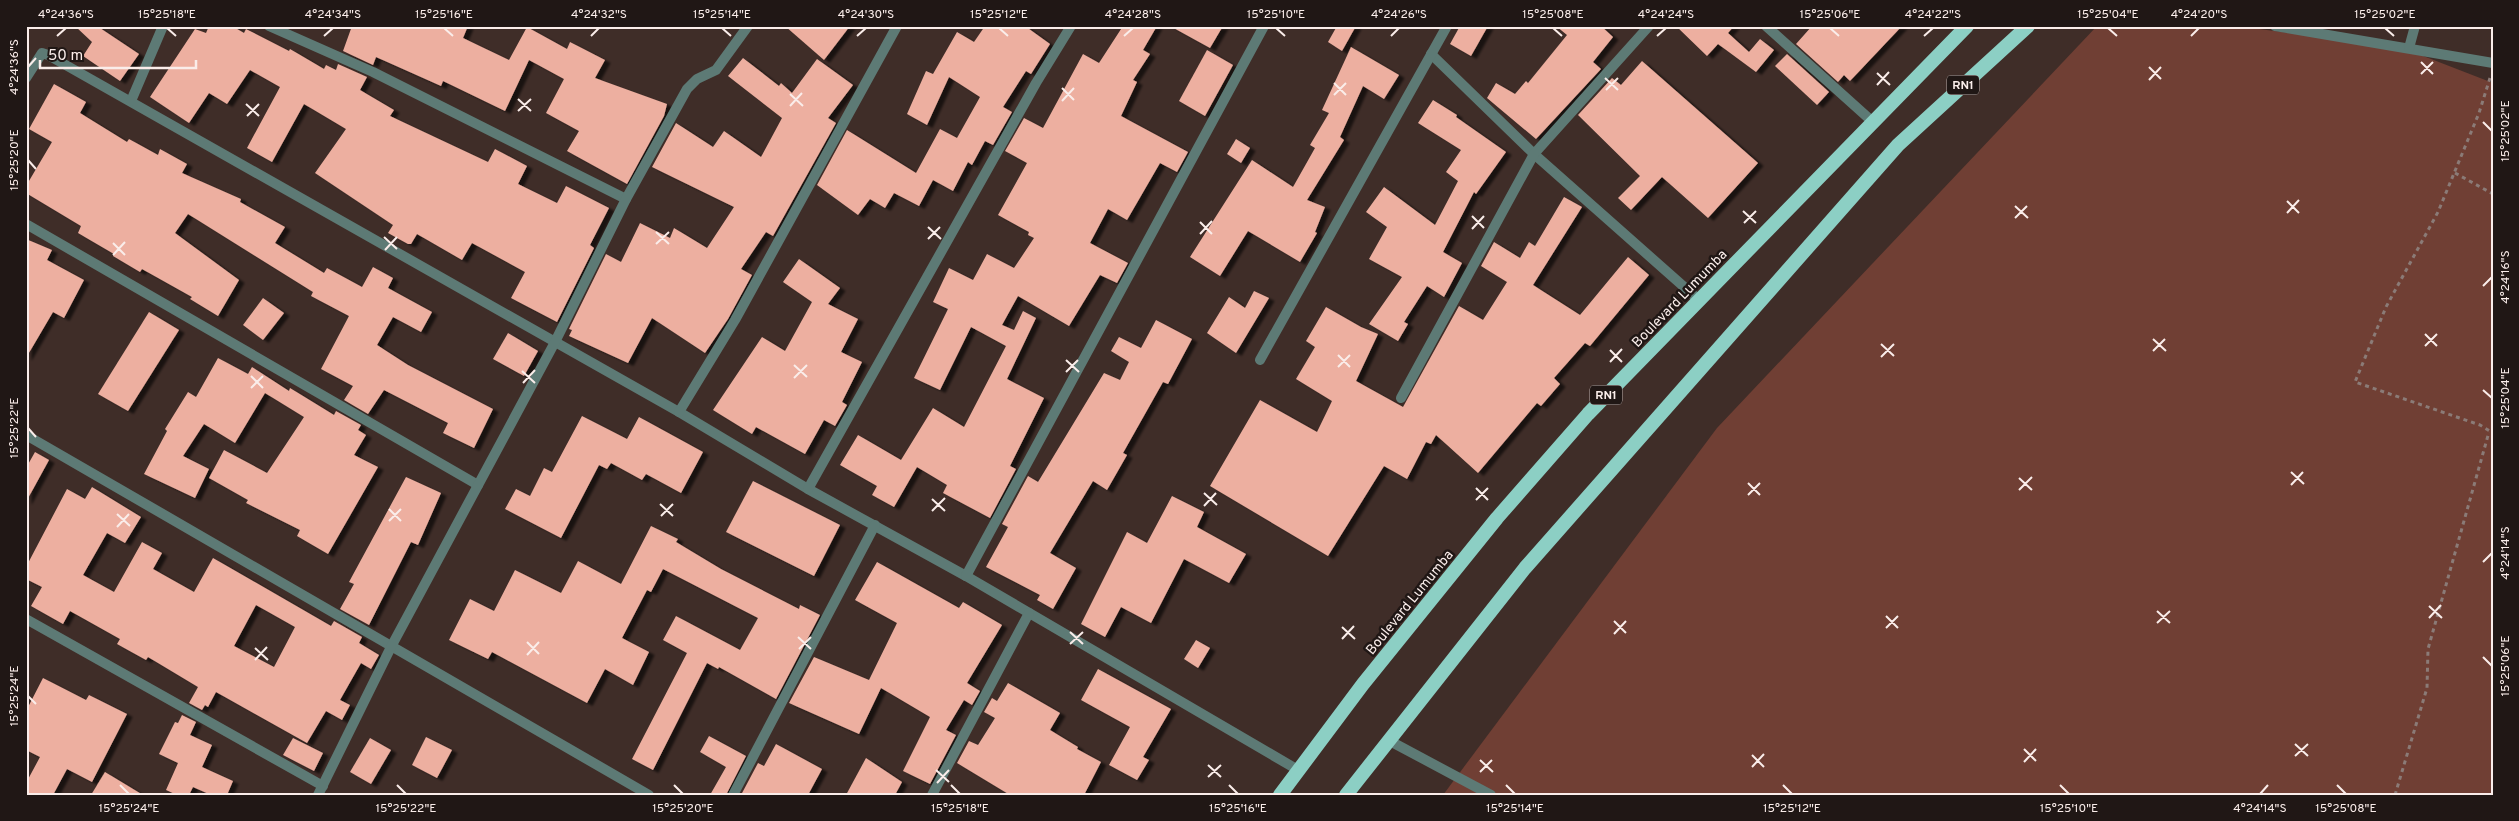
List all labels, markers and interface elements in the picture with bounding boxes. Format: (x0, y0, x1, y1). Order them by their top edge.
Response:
text: 4°24'36"S (38, 7, 94, 23)
text: 15°25'18"E (138, 7, 196, 23)
text: 4°24'34"S (305, 7, 361, 23)
text: 15°25'16"E (415, 7, 473, 23)
text: 4°24'32"S (571, 7, 627, 23)
text: 15°25'14"E (693, 7, 751, 23)
text: 4°24'30"S (838, 7, 894, 23)
text: 15°25'12"E (970, 7, 1028, 23)
text: 4°24'28"S (1105, 7, 1161, 23)
text: 15°25'10"E (1247, 7, 1305, 23)
text: 4°24'26"S (1371, 7, 1427, 23)
text: 15°25'08"E (1522, 7, 1584, 23)
text: 4°24'24"S (1638, 7, 1694, 23)
text: 15°25'06"E (1799, 7, 1861, 23)
text: 4°24'22"S (1905, 7, 1961, 23)
text: 15°25'04"E (2077, 7, 2139, 23)
text: 4°24'20"S (2171, 7, 2227, 23)
text: 15°25'02"E (2354, 7, 2416, 23)
scale bar (40, 38, 196, 70)
text: 4°24'36"S (7, 39, 23, 95)
text: 50 m (48, 47, 83, 66)
road number: RN1 (1947, 76, 1979, 94)
text: 15°25'02"E (2498, 100, 2514, 162)
text: 15°25'20"E (7, 129, 23, 191)
street label: Boulevard Lumumba (1629, 247, 1731, 352)
text: 4°24'16"S (2498, 250, 2514, 304)
text: 15°25'04"E (2498, 367, 2514, 429)
road number: RN1 (1590, 386, 1622, 404)
text: 15°25'22"E (7, 398, 23, 458)
text: 4°24'14"S (2498, 526, 2514, 580)
street label: Boulevard Lumumba (1363, 547, 1458, 659)
text: 15°25'06"E (2498, 635, 2514, 697)
text: 15°25'24"E (7, 666, 23, 726)
text: 15°25'24"E (99, 801, 159, 817)
text: 15°25'22"E (376, 801, 436, 817)
text: 15°25'20"E (652, 801, 714, 817)
text: 15°25'18"E (931, 801, 989, 817)
text: 15°25'16"E (1209, 801, 1267, 817)
text: 15°25'14"E (1486, 801, 1544, 817)
text: 15°25'12"E (1763, 801, 1821, 817)
text: 15°25'10"E (2040, 801, 2098, 817)
text: 4°24'14"S (2233, 801, 2287, 817)
text: 15°25'08"E (2315, 801, 2377, 817)

